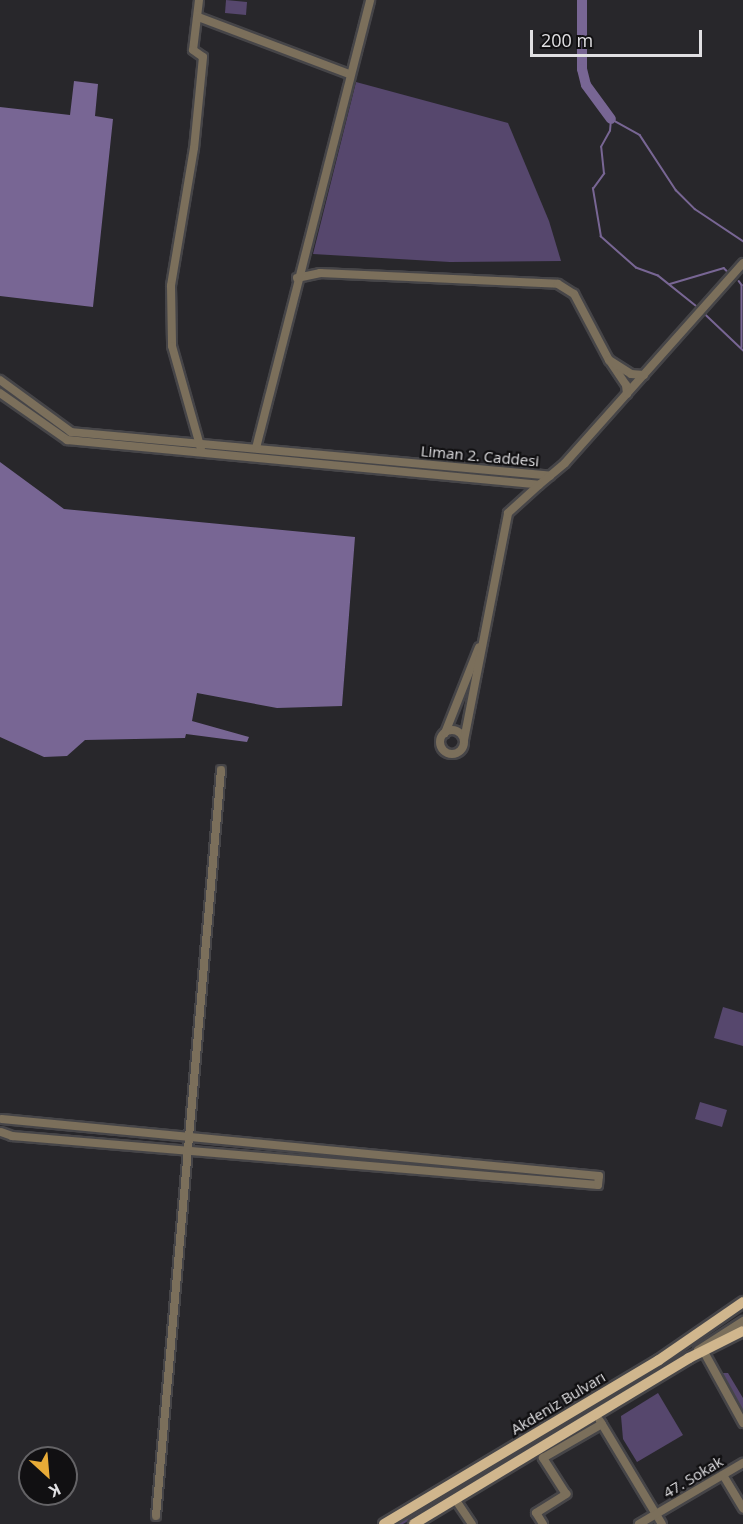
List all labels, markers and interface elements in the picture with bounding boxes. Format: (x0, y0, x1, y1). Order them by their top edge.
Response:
scale bar (533, 18, 706, 56)
text: 200 m (541, 28, 593, 52)
street label: Liman 2. Caddesi (420, 442, 540, 470)
street label: Akdeniz Bulvarı (507, 1368, 609, 1438)
north arrow (18, 1446, 78, 1506)
street label: 47. Sokak (660, 1452, 726, 1502)
text: K (45, 1478, 65, 1503)

